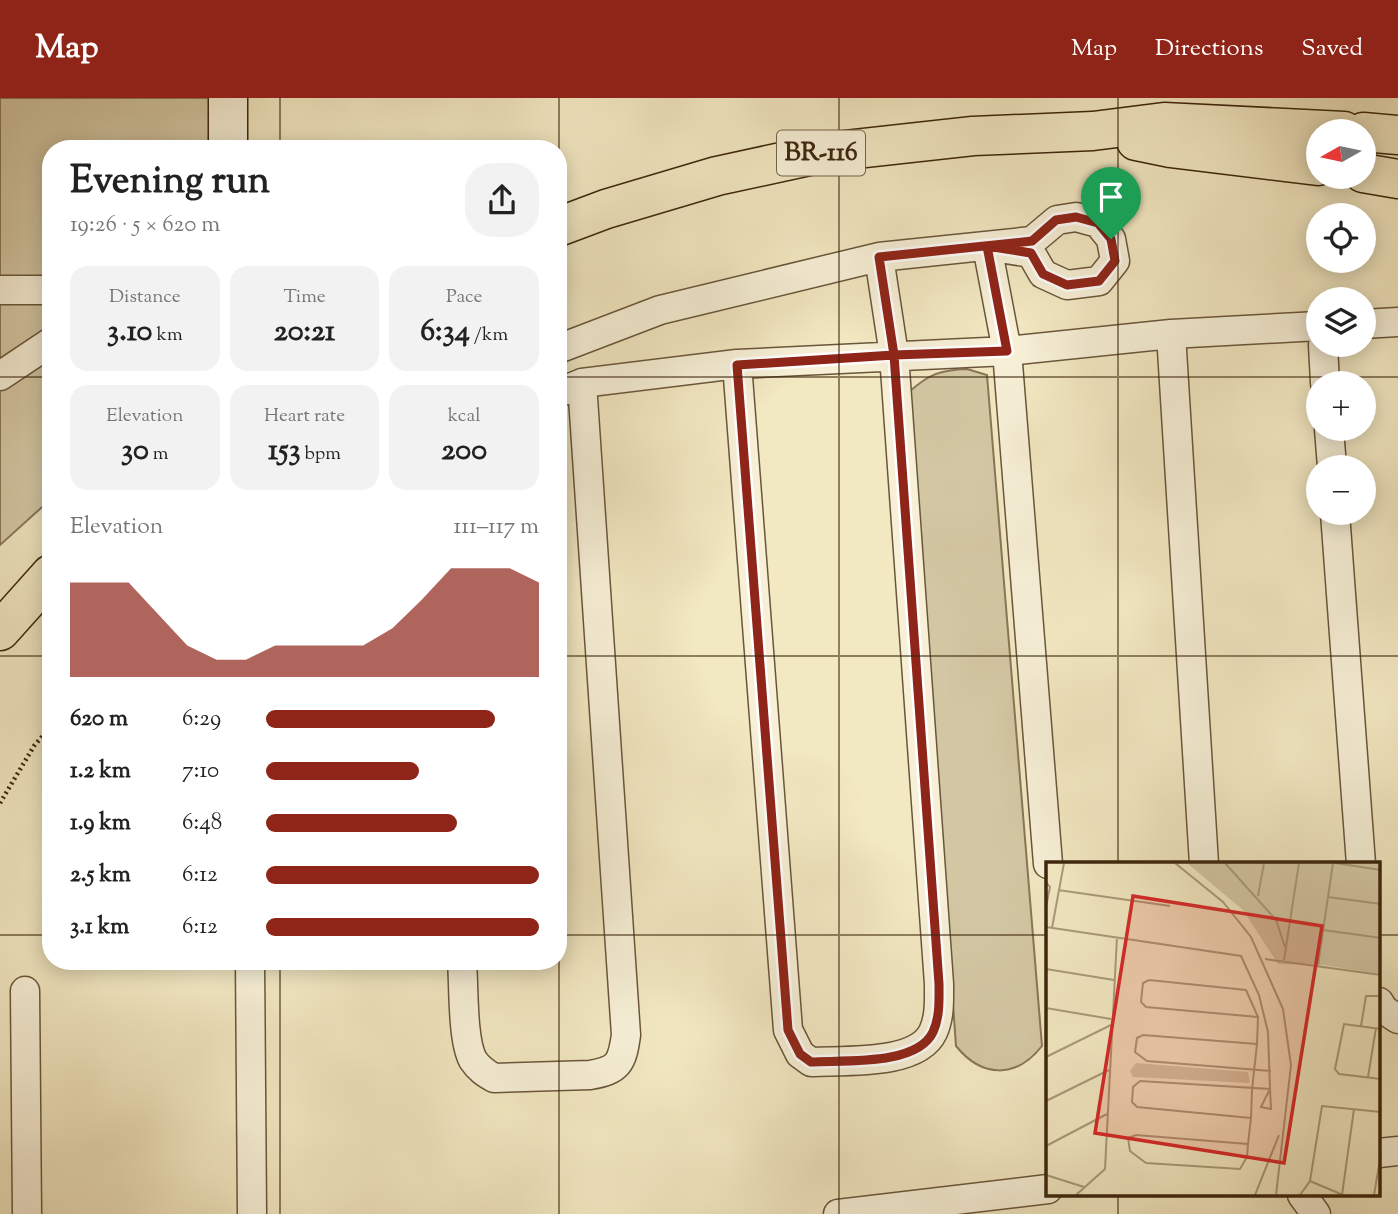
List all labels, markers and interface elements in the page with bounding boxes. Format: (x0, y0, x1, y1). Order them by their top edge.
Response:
text: Map (35, 25, 99, 73)
text: Map (1071, 32, 1117, 66)
text: Directions (1155, 32, 1263, 66)
text: Saved (1301, 32, 1363, 66)
north arrow (1306, 119, 1376, 189)
map controls (1306, 119, 1376, 525)
road number: BR-116 (777, 130, 865, 176)
text: Evening run (70, 156, 270, 210)
button: share (465, 163, 539, 237)
pin (1081, 167, 1141, 239)
icon: arrive (1092, 178, 1130, 216)
button: locate (1306, 203, 1376, 273)
text: 19:26 · 5 × 620 m (70, 209, 220, 242)
text: Distance (109, 284, 181, 311)
text: Time (283, 284, 326, 311)
text: Pace (446, 284, 482, 311)
button: layers (1306, 287, 1376, 357)
text: 3.10 (107, 311, 152, 354)
text: 20:21 (274, 311, 335, 354)
text: 6:34 (420, 311, 470, 354)
text: km (152, 322, 183, 349)
text: /km (470, 322, 508, 349)
button: + (1306, 371, 1376, 441)
text: Elevation (106, 403, 183, 430)
text: Heart rate (264, 403, 345, 430)
text: kcal (448, 403, 480, 430)
text: 30 (121, 430, 149, 473)
text: 153 (268, 430, 301, 473)
text: 200 (441, 430, 487, 473)
text: m (149, 441, 169, 468)
text: bpm (301, 441, 341, 468)
button: − (1306, 455, 1376, 525)
text: Elevation (70, 511, 163, 544)
text: 111–117 m (453, 511, 539, 544)
text: 620 m (70, 703, 128, 736)
text: 6:29 (182, 703, 221, 736)
text: 1.2 km (70, 755, 131, 788)
text: 7:10 (182, 755, 219, 788)
text: 1.9 km (70, 807, 131, 840)
text: 6:48 (182, 807, 222, 840)
text: 2.5 km (70, 859, 131, 892)
text: 6:12 (182, 859, 218, 892)
inset map (1046, 862, 1380, 1196)
text: 3.1 km (70, 911, 129, 944)
text: 6:12 (182, 911, 218, 944)

